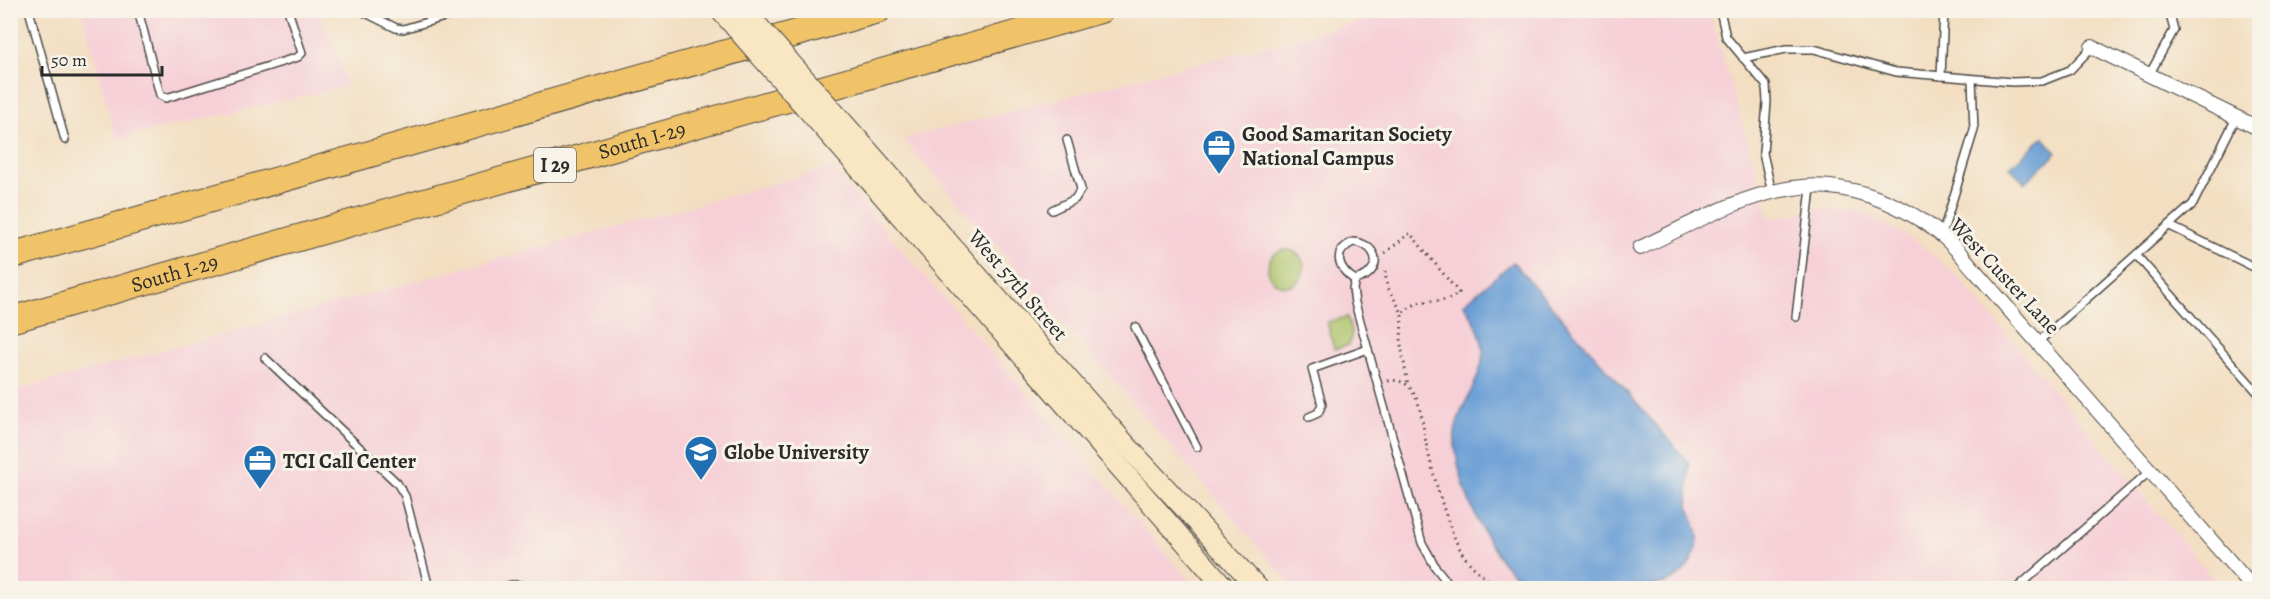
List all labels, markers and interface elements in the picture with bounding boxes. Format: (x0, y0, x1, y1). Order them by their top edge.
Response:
scale bar (42, 39, 162, 77)
text: 50 m (51, 48, 87, 72)
street label: South I-29 (595, 115, 689, 166)
place label: Good Samaritan Society National Campus (1242, 120, 1453, 172)
office icon: Good Samaritan Society National Campus (1201, 128, 1237, 175)
road number: I 29 (534, 148, 576, 182)
street label: West Custer Lane (1943, 211, 2066, 340)
street label: West 57th Street (961, 223, 1074, 347)
street label: South I-29 (128, 248, 221, 299)
school or university icon: Globe University (683, 434, 719, 481)
place label: Globe University (724, 438, 870, 466)
office icon: TCI Call Center (242, 443, 278, 490)
place label: TCI Call Center (283, 447, 417, 475)

